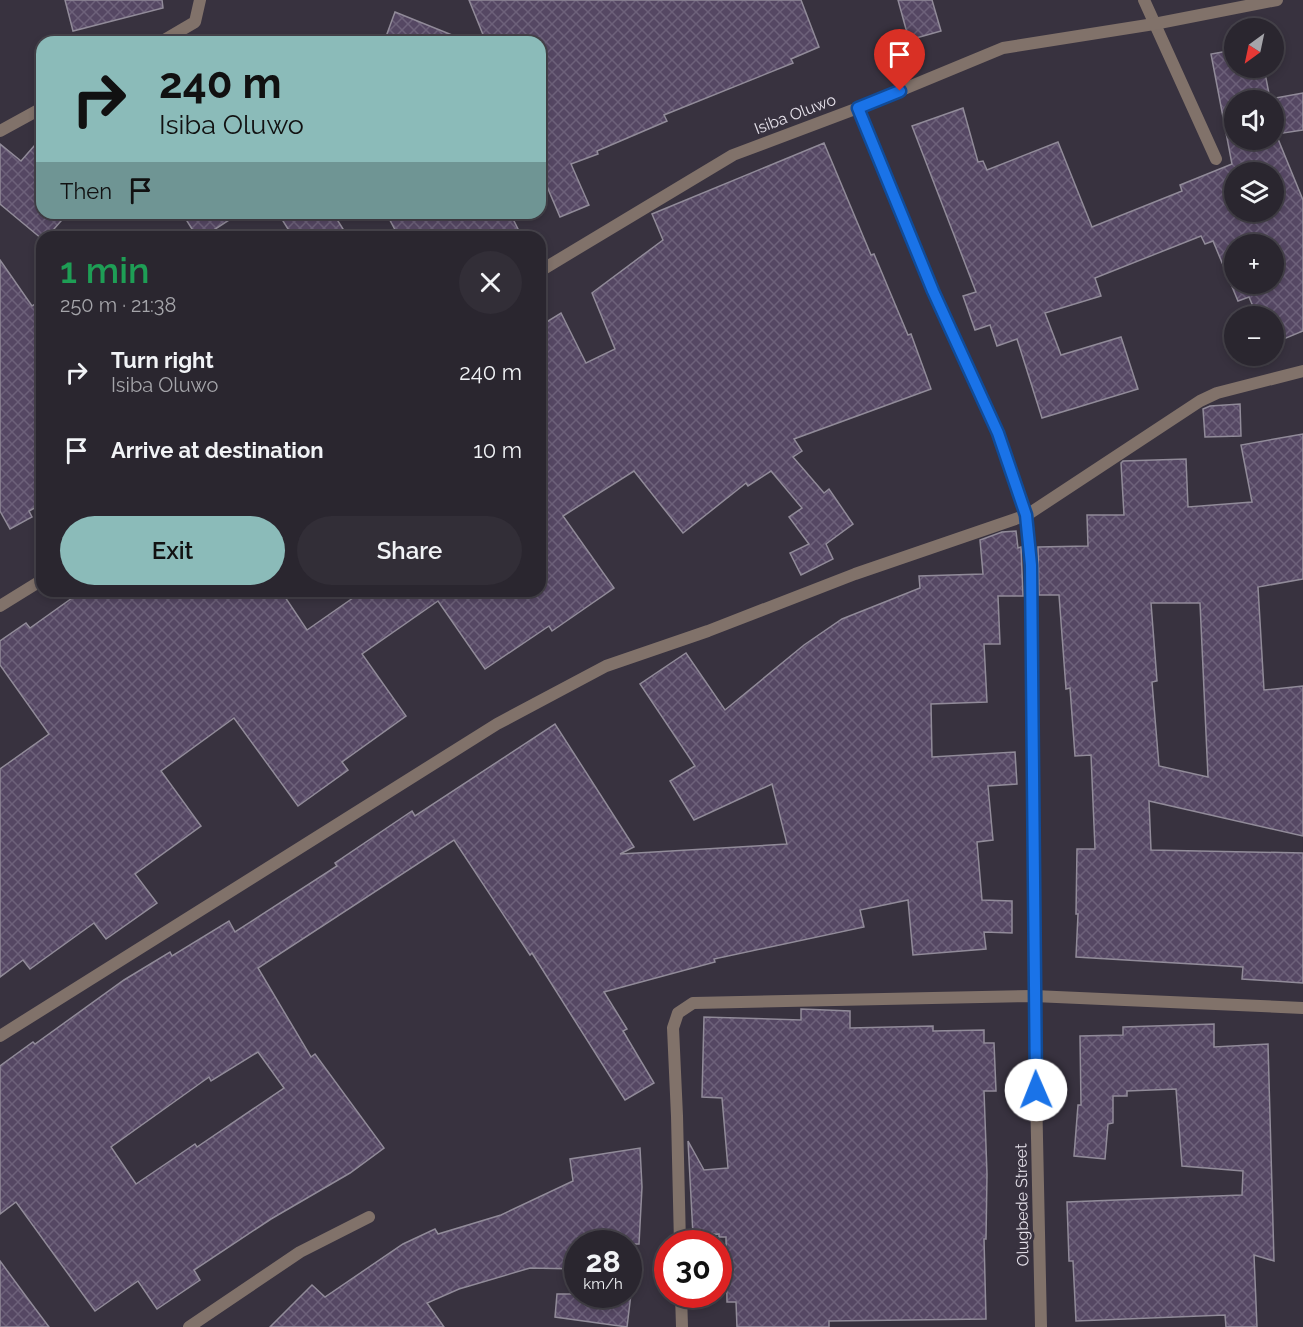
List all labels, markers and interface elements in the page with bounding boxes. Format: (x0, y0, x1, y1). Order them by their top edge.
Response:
north arrow (1224, 18, 1284, 78)
map controls (1224, 18, 1284, 366)
pin (874, 29, 925, 91)
icon: arrive (883, 38, 916, 71)
text: 240 m (159, 59, 282, 108)
icon: right (60, 60, 138, 138)
street label: Isiba Oluwo (752, 90, 838, 138)
button: sound (1224, 90, 1284, 150)
text: Isiba Oluwo (159, 109, 304, 140)
button: layers (1224, 162, 1284, 222)
icon: arrive (124, 174, 157, 207)
text: Then (60, 178, 112, 204)
button: + (1224, 234, 1284, 294)
text: 1 min (60, 249, 149, 291)
button: close (459, 251, 522, 314)
text: 250 m · 21:38 (60, 293, 176, 317)
button: − (1224, 306, 1284, 366)
text: Turn right (111, 347, 214, 373)
icon: right (60, 356, 93, 389)
text: 240 m (459, 359, 522, 385)
text: Isiba Oluwo (111, 373, 218, 397)
icon: arrive (60, 434, 93, 467)
text: Arrive at destination (111, 437, 324, 463)
text: 10 m (473, 437, 522, 463)
button: Exit (60, 516, 285, 585)
button: Share (297, 516, 522, 585)
position arrow (1004, 1058, 1068, 1122)
street label: Olugbede Street (1011, 1143, 1033, 1267)
speed limit sign: 30 (654, 1230, 732, 1308)
text: 28 (585, 1244, 621, 1279)
text: km/h (583, 1275, 623, 1293)

